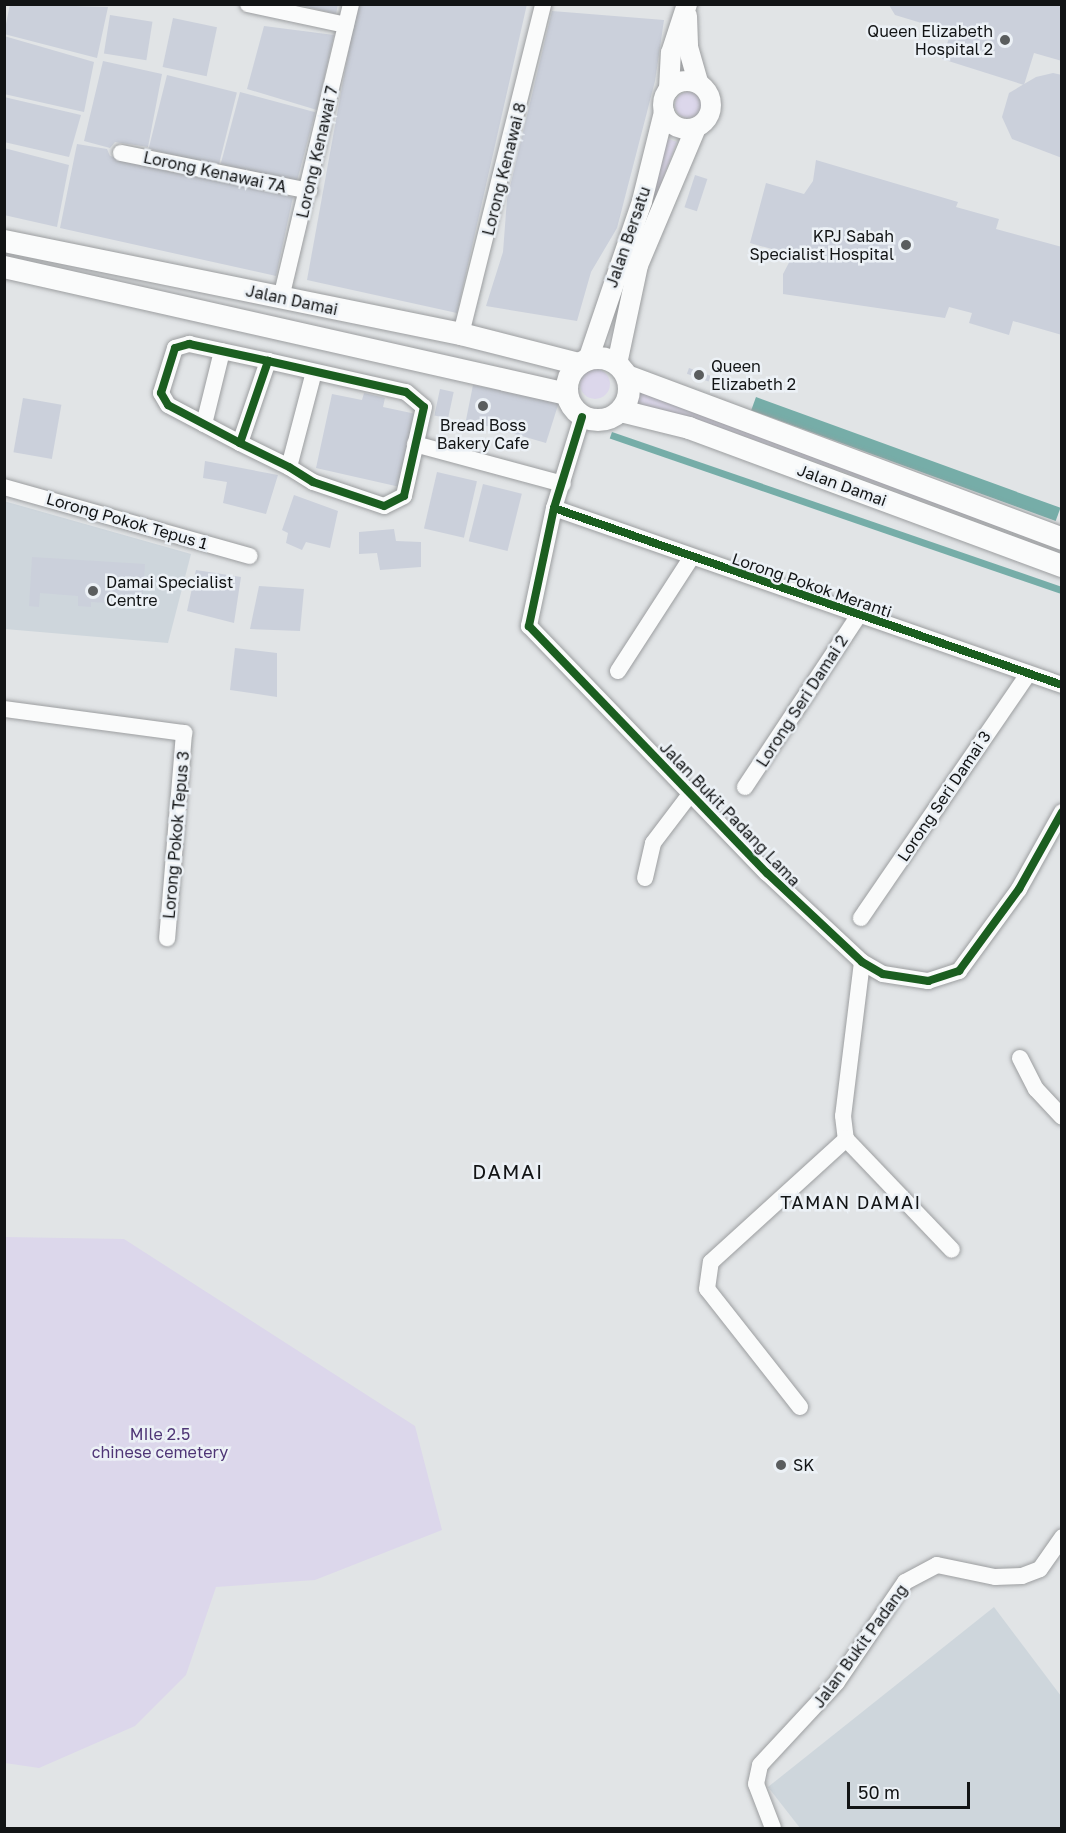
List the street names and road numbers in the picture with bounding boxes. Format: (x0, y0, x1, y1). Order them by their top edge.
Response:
street label: Lorong Kenawai 7 (292, 84, 342, 220)
street label: Lorong Kenawai 8 (478, 101, 530, 237)
street label: Lorong Kenawai 7A (142, 147, 288, 197)
street label: Jalan Bersatu (602, 184, 654, 290)
street label: Jalan Damai (244, 281, 340, 319)
street label: Jalan Damai (795, 460, 889, 510)
street label: Lorong Pokok Tepus 1 (44, 489, 210, 553)
street label: Lorong Pokok Meranti (730, 549, 894, 621)
street label: Lorong Seri Damai 2 (752, 632, 852, 770)
street label: Lorong Seri Damai 3 (893, 727, 995, 865)
street label: Jalan Bukit Padang Lama (656, 738, 804, 890)
street label: Lorong Pokok Tepus 3 (159, 750, 193, 920)
street label: Jalan Bukit Padang (809, 1581, 911, 1711)

